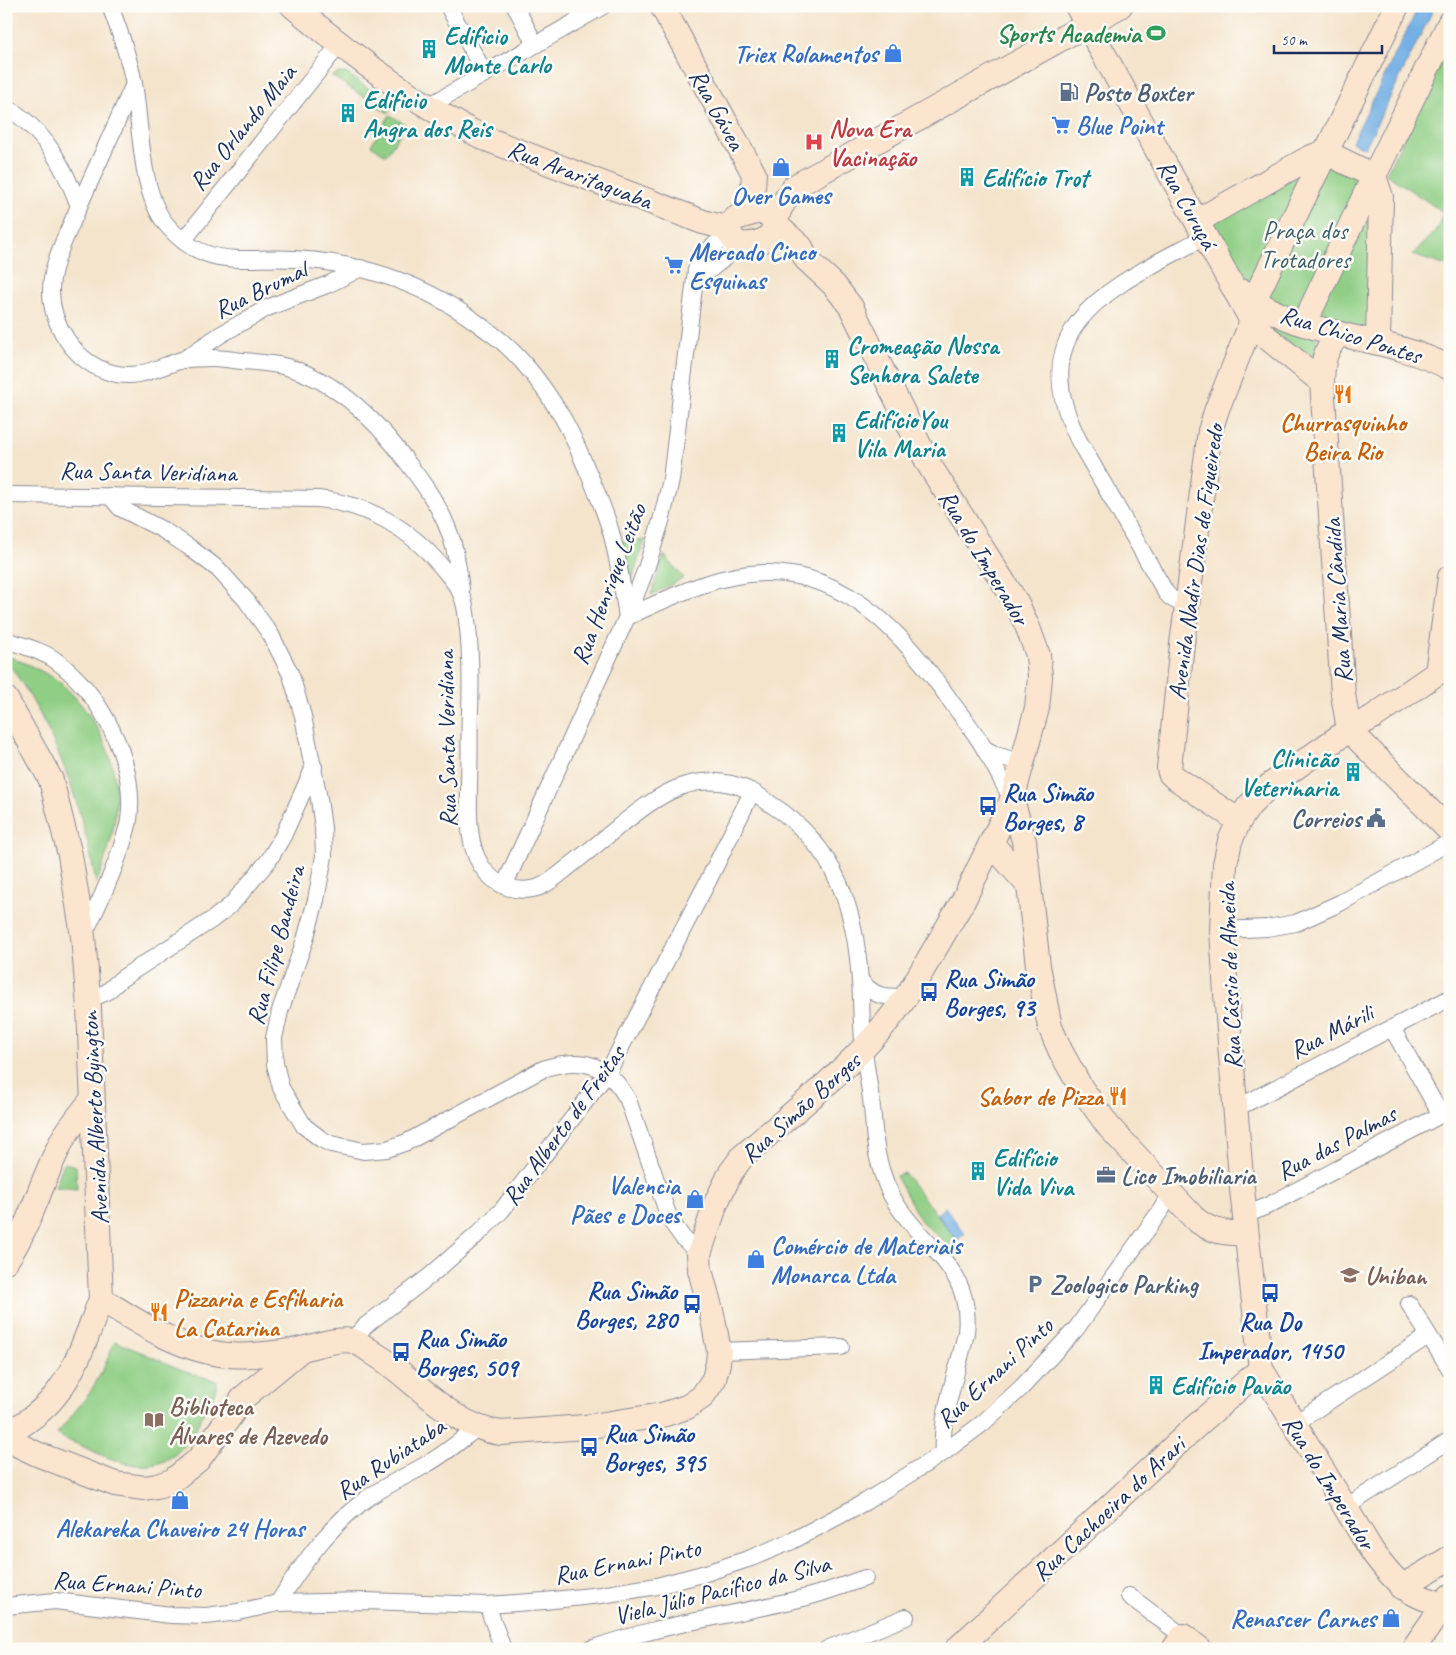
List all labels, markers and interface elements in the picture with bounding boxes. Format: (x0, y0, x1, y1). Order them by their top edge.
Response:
place label: Sports Academia (996, 18, 1143, 50)
place label: Edificio Monte Carlo (444, 20, 553, 81)
sports icon: Sports Academia (1145, 22, 1167, 44)
scale bar (1274, 22, 1381, 54)
text: 50 m (1281, 31, 1308, 50)
building icon: Edificio Monte Carlo (418, 38, 440, 60)
place label: Triex Rolamentos (734, 38, 880, 70)
shop icon: Triex Rolamentos (882, 42, 904, 64)
street label: Rua Orlando Maia (182, 56, 305, 197)
street label: Rua Gávea (682, 63, 753, 157)
place label: Posto Boxter (1084, 77, 1195, 109)
fuel station icon: Posto Boxter (1058, 81, 1080, 103)
place label: Edificio Angra dos Reis (363, 84, 494, 145)
building icon: Edificio Angra dos Reis (337, 102, 359, 124)
place label: Blue Point (1076, 110, 1165, 142)
place label: Nova Era Vacinação (829, 113, 918, 174)
supermarket icon: Blue Point (1050, 114, 1072, 136)
hospital icon: Nova Era Vacinação (803, 131, 825, 153)
street label: Rua Araritaguaba (503, 133, 658, 218)
street label: Rua Curuçá (1150, 154, 1226, 257)
shop icon: Over Games (770, 156, 792, 178)
place label: Edifício Trot (982, 162, 1092, 194)
building icon: Edifício Trot (956, 166, 978, 188)
place label: Over Games (732, 180, 833, 212)
park label: Praça dos Trotadores (1260, 215, 1352, 276)
place label: Mercado Cinco Esquinas (689, 236, 818, 297)
street label: Rua Brumal (209, 252, 316, 326)
supermarket icon: Mercado Cinco Esquinas (663, 254, 685, 276)
street label: Rua Chico Pontes (1276, 298, 1428, 372)
place label: Cromeação Nossa Senhora Salete (847, 330, 1001, 391)
building icon: Cromeação Nossa Senhora Salete (821, 348, 843, 370)
restaurant icon: Churrasquinho Beira Rio (1332, 383, 1354, 405)
place label: EdifícioYou Vila Maria (854, 404, 949, 465)
place label: Churrasquinho Beira Rio (1280, 407, 1409, 468)
street label: Avenida Nadir Dias de Figueiredo (1161, 419, 1232, 702)
building icon: EdifícioYou Vila Maria (828, 422, 850, 444)
street label: Rua Santa Veridiana (59, 454, 239, 490)
street label: Rua do Imperador (931, 484, 1038, 633)
street label: Rua Henrique Leitão (564, 498, 655, 669)
street label: Rua Maria Cândida (1316, 516, 1360, 684)
street label: Rua Santa Veridiana (429, 648, 465, 828)
place label: Clinicão Veterinaria (1241, 743, 1341, 804)
building icon: Clinicão Veterinaria (1342, 761, 1364, 783)
place label: Rua Simão Borges, 8 (1003, 777, 1095, 838)
bus stop icon: Rua Simão Borges, 8 (977, 795, 999, 817)
place label: Correios (1291, 803, 1363, 835)
public building icon: Correios (1365, 807, 1387, 829)
street label: Rua Filipe Bandeira (239, 860, 313, 1028)
street label: Rua Cássio de Almeida (1211, 879, 1249, 1070)
place label: Rua Simão Borges, 93 (944, 963, 1037, 1024)
bus stop icon: Rua Simão Borges, 93 (918, 981, 940, 1003)
street label: Rua Márili (1284, 996, 1382, 1066)
street label: Avenida Alberto Byington (73, 1009, 117, 1225)
street label: Rua Alberto de Freitas (495, 1037, 634, 1212)
street label: Rua Simão Borges (734, 1044, 869, 1170)
place label: Sabor de Pizza (977, 1081, 1105, 1113)
restaurant icon: Sabor de Pizza (1107, 1085, 1129, 1107)
street label: Rua das Palmas (1271, 1097, 1404, 1188)
place label: Edifício Vida Viva (993, 1142, 1075, 1203)
building icon: Edifício Vida Viva (967, 1160, 989, 1182)
place label: Lico Imobiliaria (1121, 1160, 1257, 1192)
office icon: Lico Imobiliaria (1095, 1164, 1117, 1186)
place label: Valencia Pães e Doces (570, 1170, 682, 1231)
shop icon: Valencia Pães e Doces (684, 1188, 706, 1210)
place label: Comércio de Materiais Monarca Ltda (771, 1230, 964, 1291)
shop icon: Comércio de Materiais Monarca Ltda (745, 1248, 767, 1270)
place label: Uniban (1365, 1260, 1428, 1292)
school or university icon: Uniban (1339, 1264, 1361, 1286)
place label: Zoologico Parking (1050, 1269, 1199, 1301)
parking icon: Zoologico Parking (1024, 1273, 1046, 1295)
place label: Rua Simão Borges, 280 (575, 1275, 680, 1336)
bus stop icon: Rua Do Imperador, 1450 (1259, 1282, 1281, 1304)
place label: Pizzaria e Esfiharia La Catarina (174, 1283, 344, 1344)
bus stop icon: Rua Simão Borges, 280 (681, 1293, 703, 1315)
restaurant icon: Pizzaria e Esfiharia La Catarina (148, 1301, 170, 1323)
place label: Rua Do Imperador, 1450 (1197, 1306, 1345, 1367)
street label: Rua Ernani Pinto (930, 1310, 1061, 1435)
place label: Rua Simão Borges, 509 (416, 1323, 520, 1384)
bus stop icon: Rua Simão Borges, 509 (390, 1341, 412, 1363)
place label: Edifício Pavão (1171, 1370, 1292, 1402)
building icon: Edifício Pavão (1145, 1374, 1167, 1396)
place label: Biblioteca Álvares de Azevedo (169, 1391, 329, 1452)
library icon: Biblioteca Álvares de Azevedo (143, 1409, 165, 1431)
street label: Rua Rubiataba (330, 1409, 453, 1507)
street label: Rua do Imperador (1275, 1409, 1384, 1557)
place label: Rua Simão Borges, 395 (604, 1418, 708, 1479)
street label: Rua Cachoeira do Arari (1025, 1427, 1195, 1588)
bus stop icon: Rua Simão Borges, 395 (578, 1436, 600, 1458)
shop icon: Alekareka Chaveiro 24 Horas (169, 1489, 191, 1511)
place label: Alekareka Chaveiro 24 Horas (56, 1513, 306, 1545)
street label: Rua Ernani Pinto (551, 1532, 704, 1592)
street label: Viela Júlio Pacífico da Silva (611, 1547, 836, 1632)
street label: Rua Ernani Pinto (52, 1564, 203, 1606)
place label: Renascer Carnes (1230, 1603, 1378, 1635)
shop icon: Renascer Carnes (1380, 1607, 1402, 1629)

